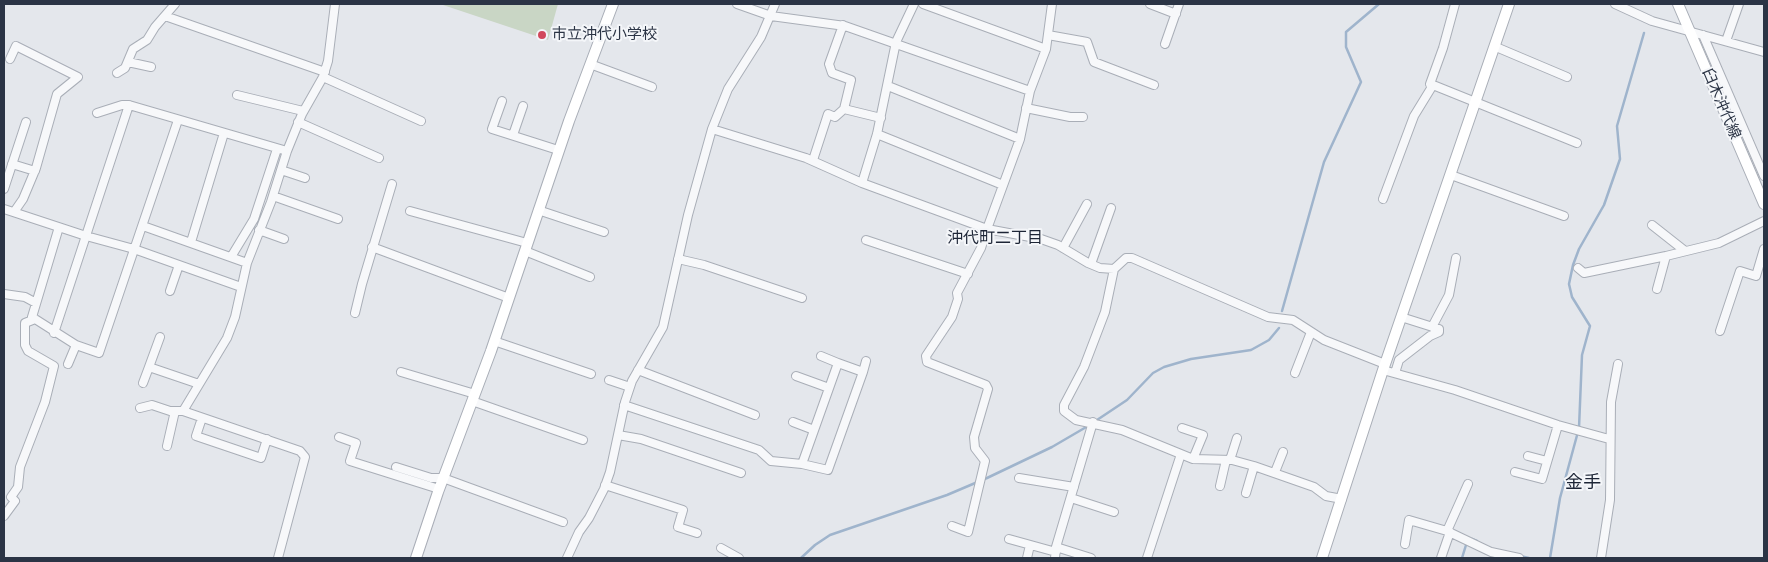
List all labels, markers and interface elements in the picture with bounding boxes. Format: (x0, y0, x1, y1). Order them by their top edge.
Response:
place label: 市立沖代小学校 (552, 26, 657, 44)
marker: 市立沖代小学校 (536, 29, 548, 41)
street label: 臼木沖代線 (1698, 66, 1744, 142)
district label: 沖代町二丁目 (947, 229, 1043, 249)
district label: 金手 (1565, 472, 1601, 494)

